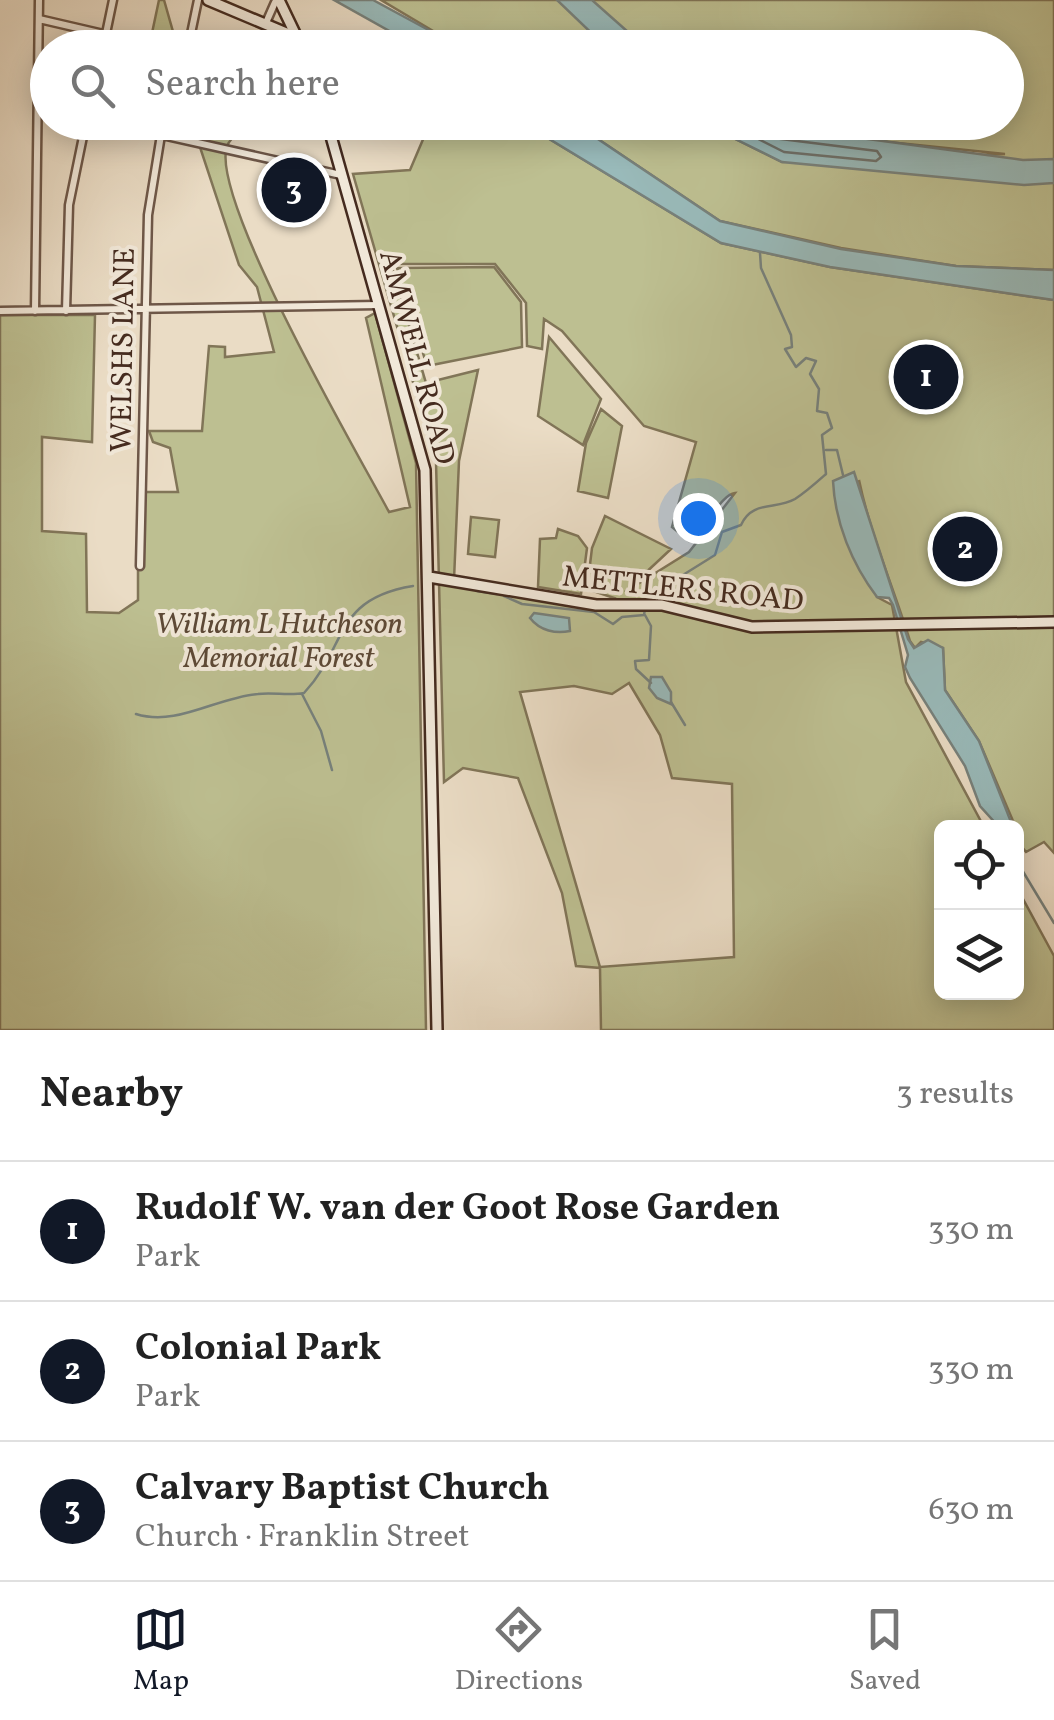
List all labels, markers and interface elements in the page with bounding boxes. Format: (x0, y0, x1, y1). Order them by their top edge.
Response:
search box (30, 30, 1024, 140)
icon: search (65, 58, 120, 113)
text: Search here (145, 59, 340, 112)
pin: 3 (262, 152, 326, 228)
street label: AMWELL ROAD (367, 245, 465, 470)
street label: WELSHS LANE (101, 247, 147, 453)
pin: 1 (894, 340, 958, 414)
your location (673, 493, 724, 544)
pin: 2 (932, 512, 998, 586)
street label: METTLERS ROAD (560, 556, 806, 624)
park label: William L Hutcheson Memorial Forest (155, 604, 403, 680)
map controls (934, 820, 1024, 1000)
button: locate (934, 820, 1024, 910)
button: layers (934, 910, 1024, 1000)
text: Nearby (40, 1066, 183, 1125)
text: 3 results (896, 1073, 1014, 1117)
text: Rudolf W. van der Goot Rose Garden (135, 1183, 780, 1236)
text: 1 (66, 1209, 79, 1253)
text: 330 m (928, 1209, 1014, 1253)
text: Park (135, 1236, 200, 1280)
text: Colonial Park (135, 1323, 381, 1376)
text: 2 (64, 1349, 81, 1393)
text: 330 m (928, 1349, 1014, 1393)
text: Park (135, 1376, 200, 1420)
text: Calvary Baptist Church (135, 1463, 550, 1516)
text: 3 (64, 1489, 81, 1533)
text: 630 m (928, 1489, 1014, 1533)
text: Church · Franklin Street (135, 1516, 470, 1560)
tab: Map (133, 1602, 189, 1701)
tab: Directions (455, 1602, 583, 1701)
tab: Saved (849, 1602, 921, 1701)

